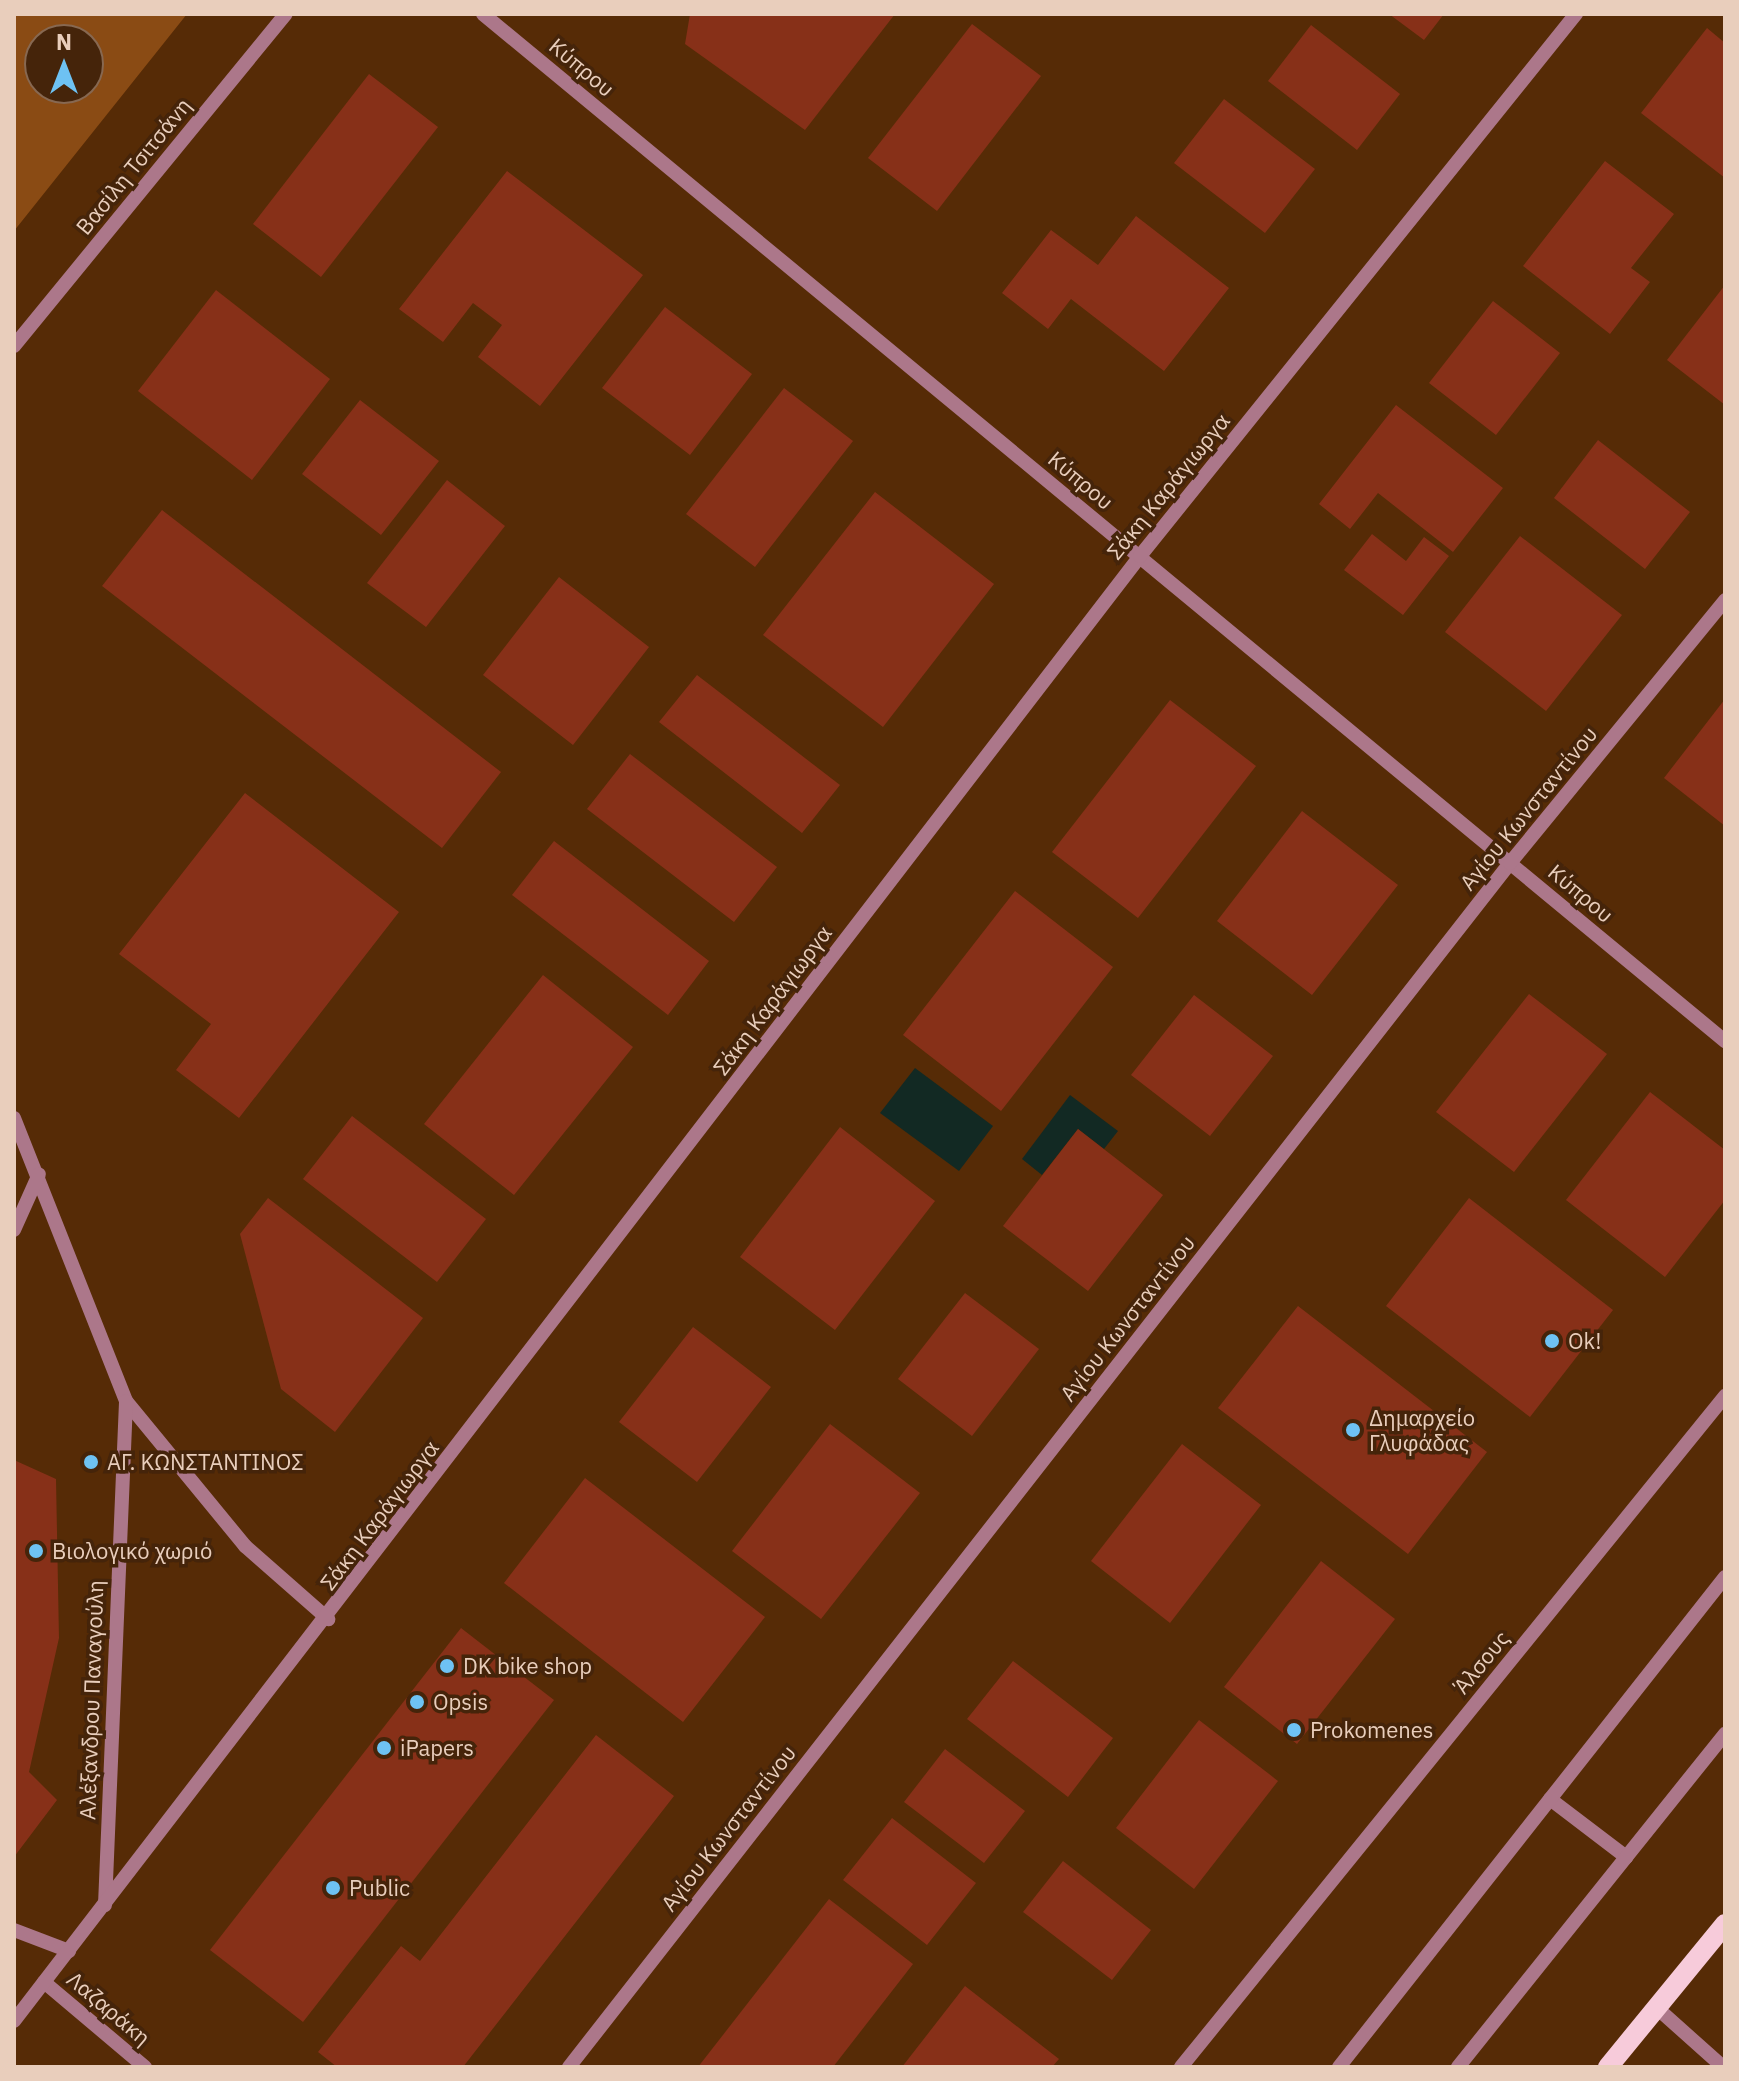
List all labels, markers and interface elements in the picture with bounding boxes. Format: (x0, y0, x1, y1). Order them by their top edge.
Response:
north arrow (24, 24, 104, 104)
text: N (56, 27, 72, 56)
street label: Κύπρου (544, 32, 620, 102)
street label: Βασίλη Τσιτσάνη (70, 92, 196, 240)
street label: Σάκη Καράγιωργα (1101, 408, 1235, 564)
street label: Κύπρου (1043, 445, 1119, 515)
street label: Αγίου Κωνσταντίνου (1454, 721, 1602, 895)
street label: Κύπρου (1543, 858, 1619, 928)
street label: Σάκη Καράγιωργα (707, 920, 837, 1080)
street label: Αγίου Κωνσταντίνου (1054, 1230, 1200, 1406)
place label: Ok! (1568, 1328, 1601, 1354)
marker: Ok! (1543, 1332, 1561, 1350)
place label: Δημαρχείο Γλυφάδας (1369, 1404, 1475, 1456)
marker: Δημαρχείο Γλυφάδας (1344, 1421, 1362, 1439)
street label: Σάκη Καράγιωργα (314, 1435, 444, 1595)
place label: ΑΓ. ΚΩΝΣΤΑΝΤΙΝΟΣ (107, 1449, 304, 1475)
marker: ΑΓ. ΚΩΝΣΤΑΝΤΙΝΟΣ (82, 1453, 100, 1471)
place label: Βιολογικό χωριό (52, 1538, 212, 1564)
marker: Βιολογικό χωριό (27, 1542, 45, 1560)
street label: Αλέξανδρου Παναγούλη (74, 1580, 108, 1820)
street label: Άλσους (1448, 1625, 1514, 1699)
place label: DK bike shop (463, 1653, 592, 1679)
marker: DK bike shop (438, 1657, 456, 1675)
place label: Opsis (433, 1689, 488, 1715)
marker: Opsis (408, 1693, 426, 1711)
place label: Prokomenes (1310, 1717, 1434, 1743)
marker: Prokomenes (1285, 1721, 1303, 1739)
place label: iPapers (400, 1735, 474, 1761)
marker: iPapers (375, 1739, 393, 1757)
street label: Αγίου Κωνσταντίνου (655, 1740, 801, 1916)
place label: Public (349, 1875, 410, 1901)
marker: Public (324, 1879, 342, 1897)
street label: Λαζαράκη (62, 1965, 156, 2051)

